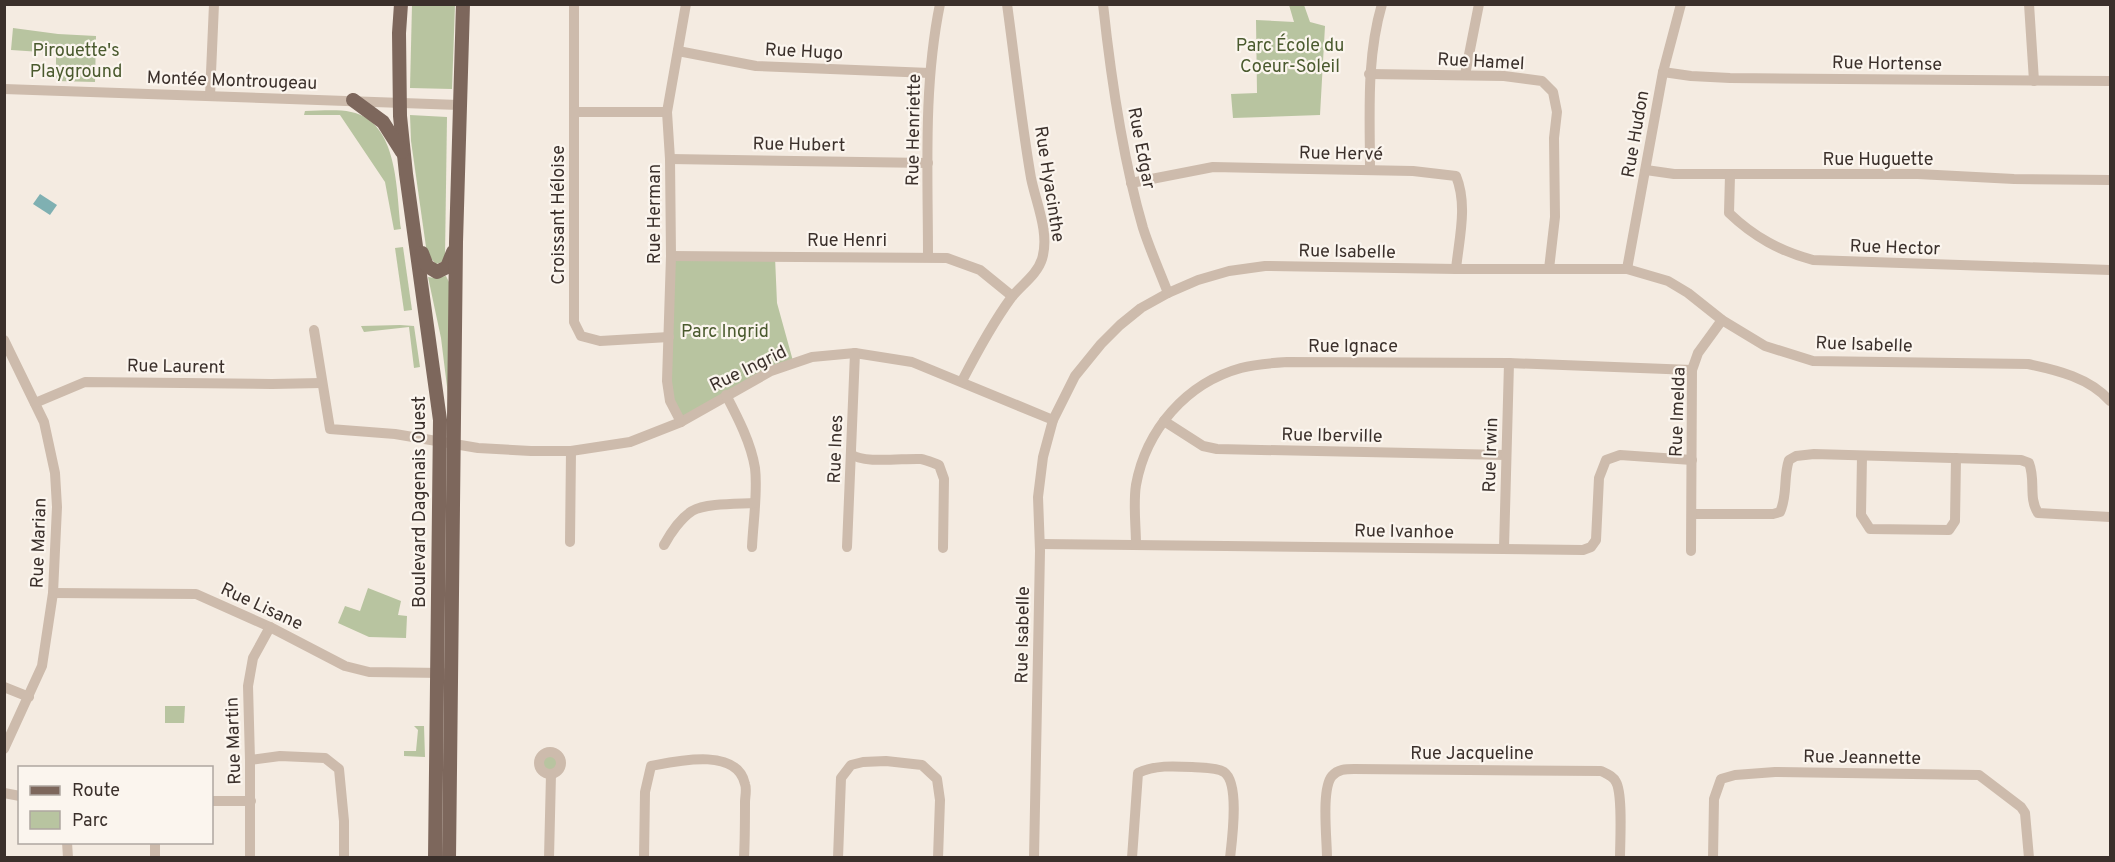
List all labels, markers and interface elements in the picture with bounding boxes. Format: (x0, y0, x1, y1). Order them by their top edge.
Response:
park label: Parc École du Coeur-Soleil (1236, 33, 1344, 79)
street label: Rue Hugo (764, 39, 844, 66)
park label: Pirouette's Playground (30, 40, 122, 84)
street label: Rue Hamel (1437, 49, 1525, 76)
street label: Rue Hortense (1832, 52, 1942, 77)
street label: Montée Montrougeau (146, 67, 318, 96)
street label: Rue Henriette (902, 74, 927, 186)
street label: Rue Hudon (1617, 89, 1655, 180)
street label: Rue Edgar (1121, 105, 1160, 191)
street label: Rue Hyacinthe (1028, 125, 1069, 244)
street label: Rue Hubert (752, 133, 846, 158)
street label: Rue Hervé (1299, 142, 1383, 167)
street label: Croissant Héloise (548, 145, 571, 285)
street label: Rue Huguette (1823, 149, 1933, 172)
street label: Rue Herman (644, 164, 667, 264)
street label: Rue Henri (807, 230, 887, 253)
street label: Rue Hector (1849, 235, 1941, 262)
street label: Rue Isabelle (1298, 240, 1396, 265)
park label: Parc Ingrid (681, 321, 769, 344)
street label: Rue Isabelle (1815, 332, 1913, 359)
street label: Rue Ignace (1308, 336, 1398, 359)
street label: Rue Ingrid (706, 341, 791, 398)
street label: Rue Laurent (127, 355, 225, 380)
street label: Rue Imelda (1665, 367, 1692, 458)
street label: Boulevard Dagenais Ouest (409, 396, 432, 608)
street label: Rue Ines (824, 414, 849, 484)
street label: Rue Irwin (1479, 417, 1504, 493)
street label: Rue Iberville (1281, 424, 1383, 449)
street label: Rue Marian (26, 497, 53, 589)
street label: Rue Ivanhoe (1354, 520, 1454, 545)
street label: Rue Lisane (216, 578, 306, 636)
street label: Rue Isabelle (1011, 586, 1036, 684)
street label: Rue Martin (221, 697, 248, 785)
street label: Rue Jacqueline (1410, 743, 1534, 766)
street label: Rue Jeannette (1803, 746, 1921, 771)
legend (18, 766, 213, 844)
text: Route (72, 780, 120, 803)
text: Parc (72, 810, 108, 833)

